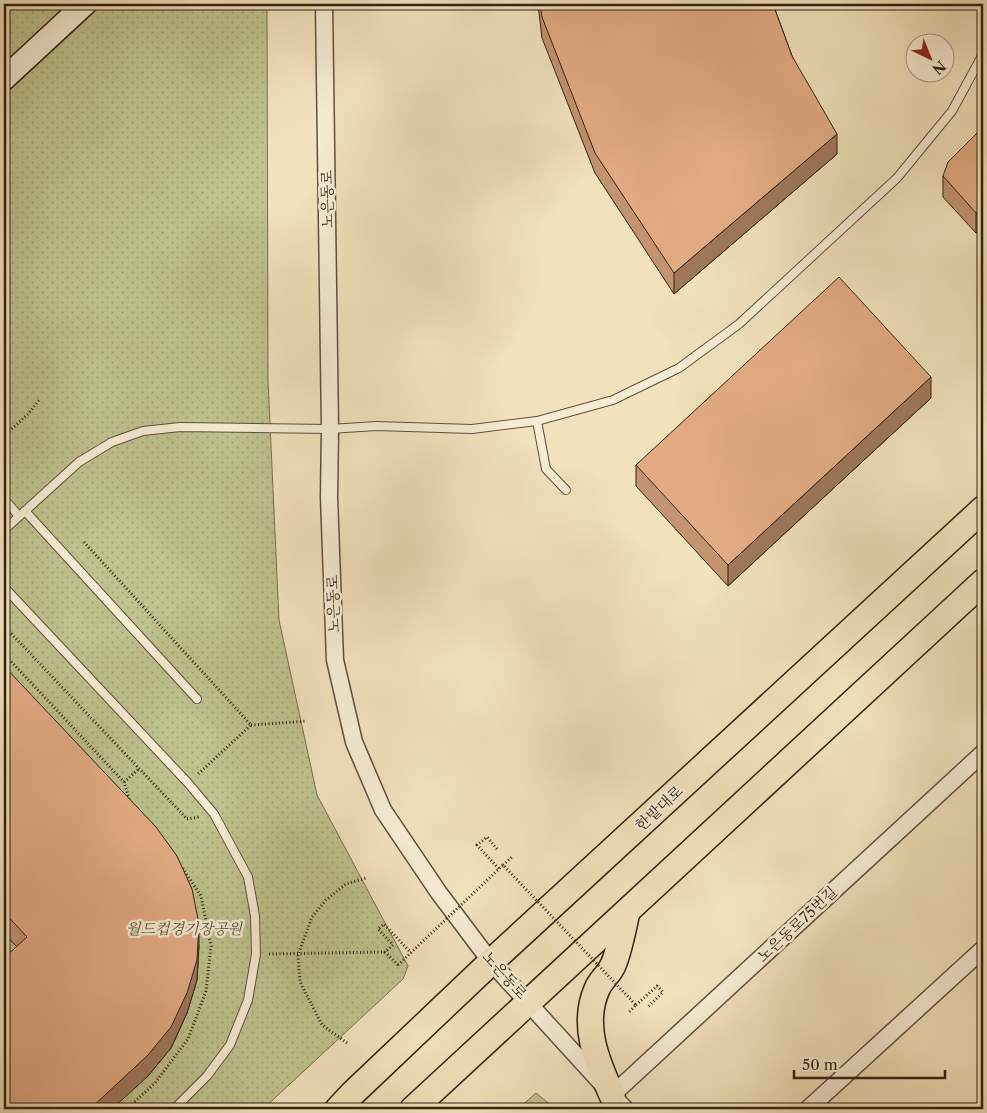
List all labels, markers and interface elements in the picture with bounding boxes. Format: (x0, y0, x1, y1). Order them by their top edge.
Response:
north arrow (904, 32, 954, 82)
text: N (928, 57, 949, 78)
street label: 노은동로 (317, 169, 337, 228)
street label: 노은동로 (322, 574, 344, 633)
street label: 한밭대로 (631, 781, 687, 835)
street label: 노은동로75번길 (753, 882, 841, 966)
park label: 월드컵경기장공원 (126, 919, 243, 938)
street label: 노은동로 (479, 947, 532, 1003)
scale bar (794, 1048, 946, 1080)
text: 50 m (802, 1055, 838, 1074)

